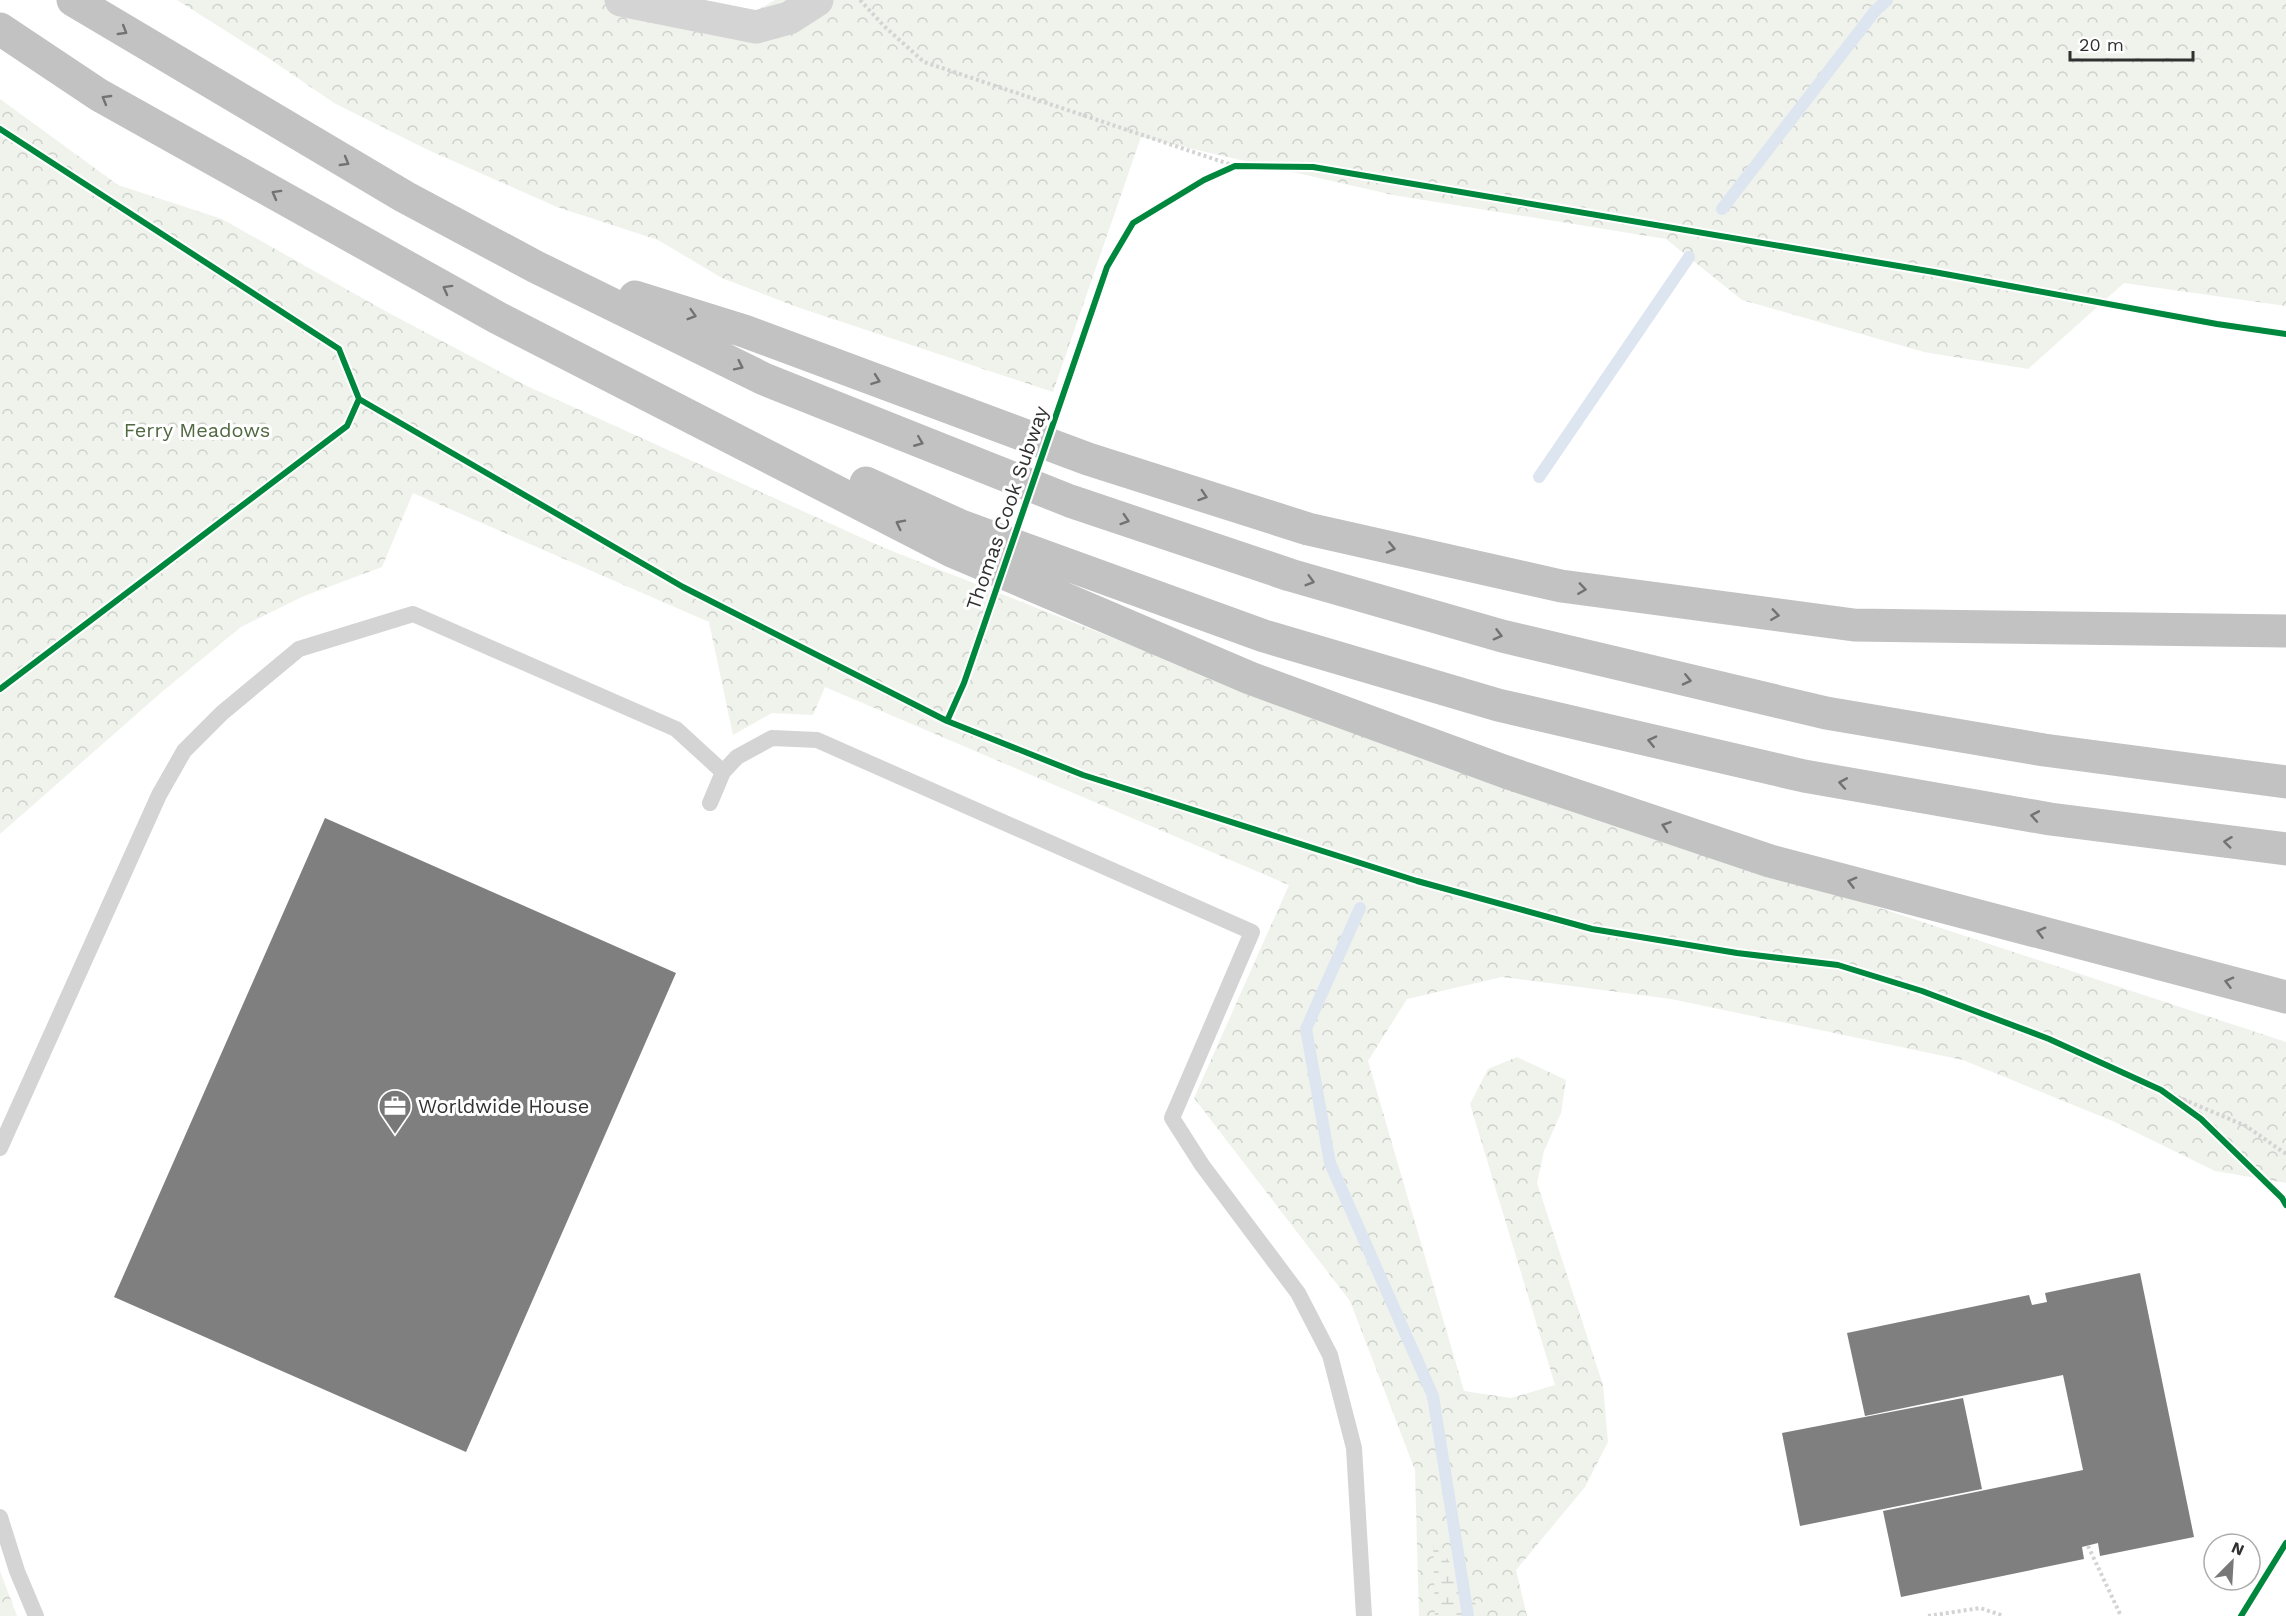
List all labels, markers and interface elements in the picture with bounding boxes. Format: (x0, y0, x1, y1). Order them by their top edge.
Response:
one-way arrow (117, 23, 127, 35)
scale bar (2070, 24, 2193, 62)
text: 20 m (2079, 34, 2124, 55)
one-way arrow (102, 95, 112, 106)
one-way arrow (339, 154, 349, 166)
one-way arrow (272, 190, 283, 201)
one-way arrow (442, 285, 453, 297)
one-way arrow (686, 308, 697, 320)
one-way arrow (733, 359, 744, 371)
one-way arrow (870, 373, 881, 385)
street label: Thomas Cook Subway (961, 402, 1053, 613)
park label: Ferry Meadows (124, 418, 270, 442)
one-way arrow (913, 434, 924, 447)
one-way arrow (1197, 489, 1208, 501)
one-way arrow (1119, 512, 1130, 525)
one-way arrow (896, 520, 907, 531)
one-way arrow (1386, 540, 1396, 553)
one-way arrow (1305, 573, 1315, 586)
one-way arrow (1577, 582, 1586, 594)
one-way arrow (1770, 608, 1780, 620)
one-way arrow (1492, 628, 1503, 640)
one-way arrow (1682, 672, 1692, 685)
one-way arrow (1647, 735, 1657, 748)
one-way arrow (1838, 777, 1848, 790)
one-way arrow (2030, 811, 2039, 823)
one-way arrow (1661, 820, 1672, 833)
one-way arrow (2223, 836, 2233, 848)
one-way arrow (1848, 877, 1858, 890)
one-way arrow (2036, 927, 2046, 940)
one-way arrow (2225, 977, 2235, 989)
office icon: Worldwide House (377, 1088, 413, 1135)
place label: Worldwide House (418, 1094, 589, 1118)
north arrow (2202, 1532, 2262, 1592)
text: N (2229, 1538, 2247, 1560)

